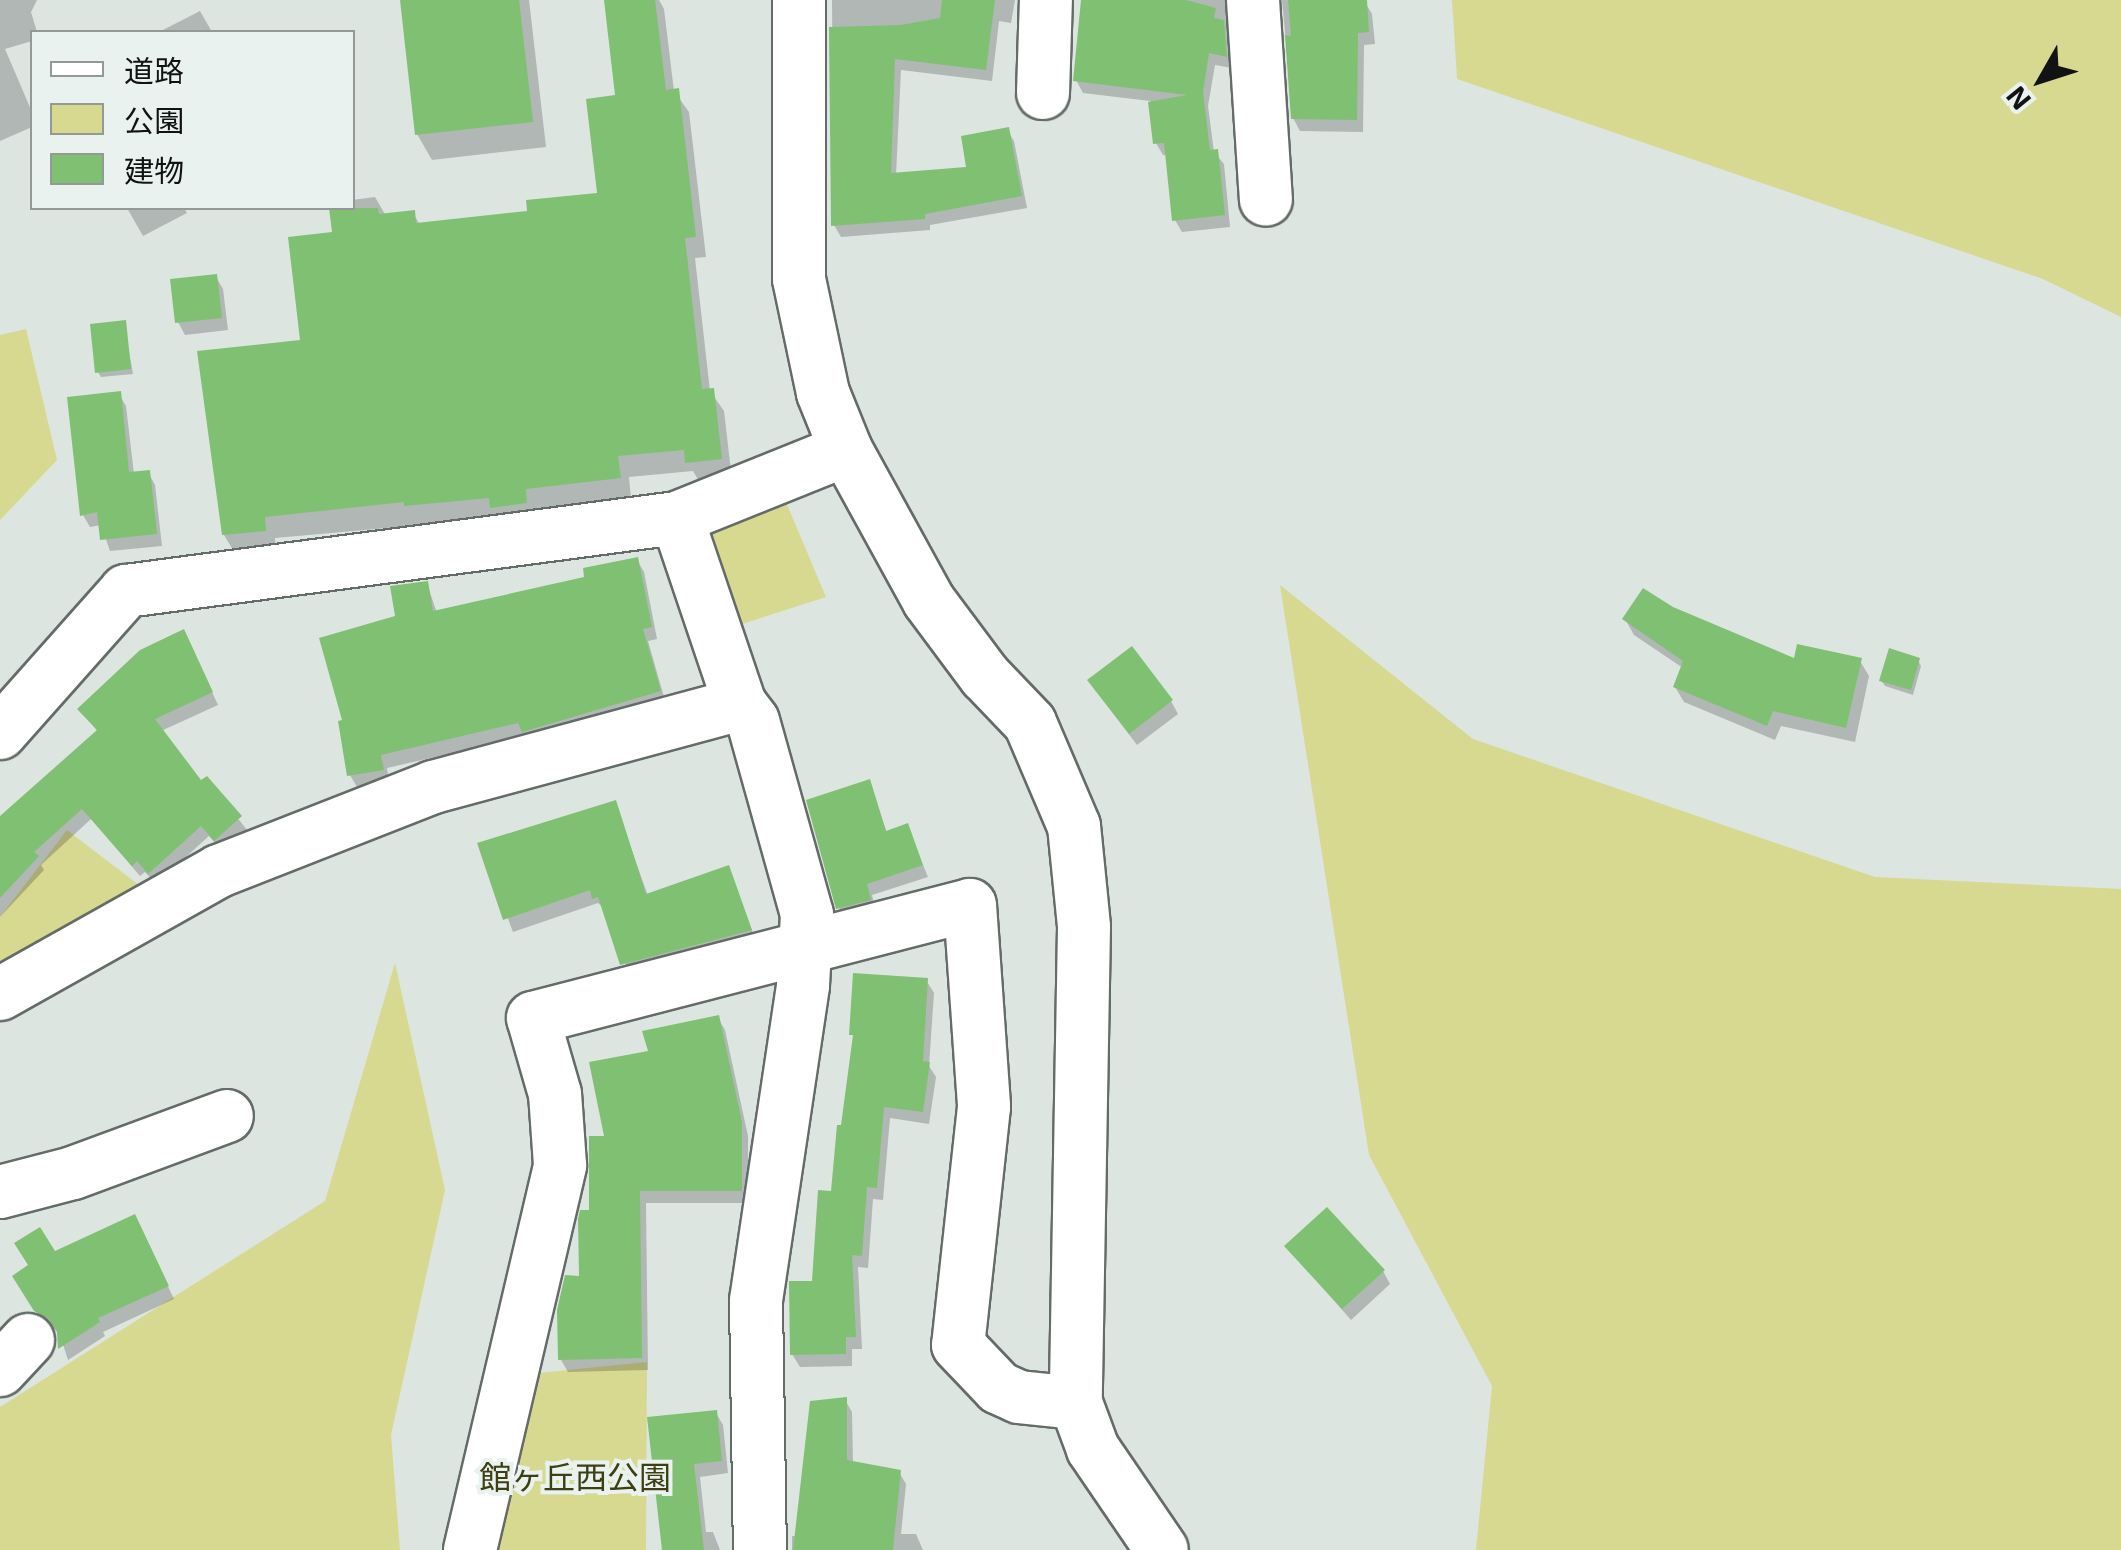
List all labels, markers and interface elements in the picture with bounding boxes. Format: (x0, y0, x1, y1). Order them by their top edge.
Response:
legend (30, 30, 355, 210)
north arrow (1991, 30, 2091, 130)
text: 道路 (124, 52, 184, 88)
text: N (1998, 80, 2037, 117)
text: 公園 (124, 102, 184, 138)
text: 建物 (124, 152, 184, 188)
park label: 館ヶ丘西公園 (479, 1457, 671, 1495)

